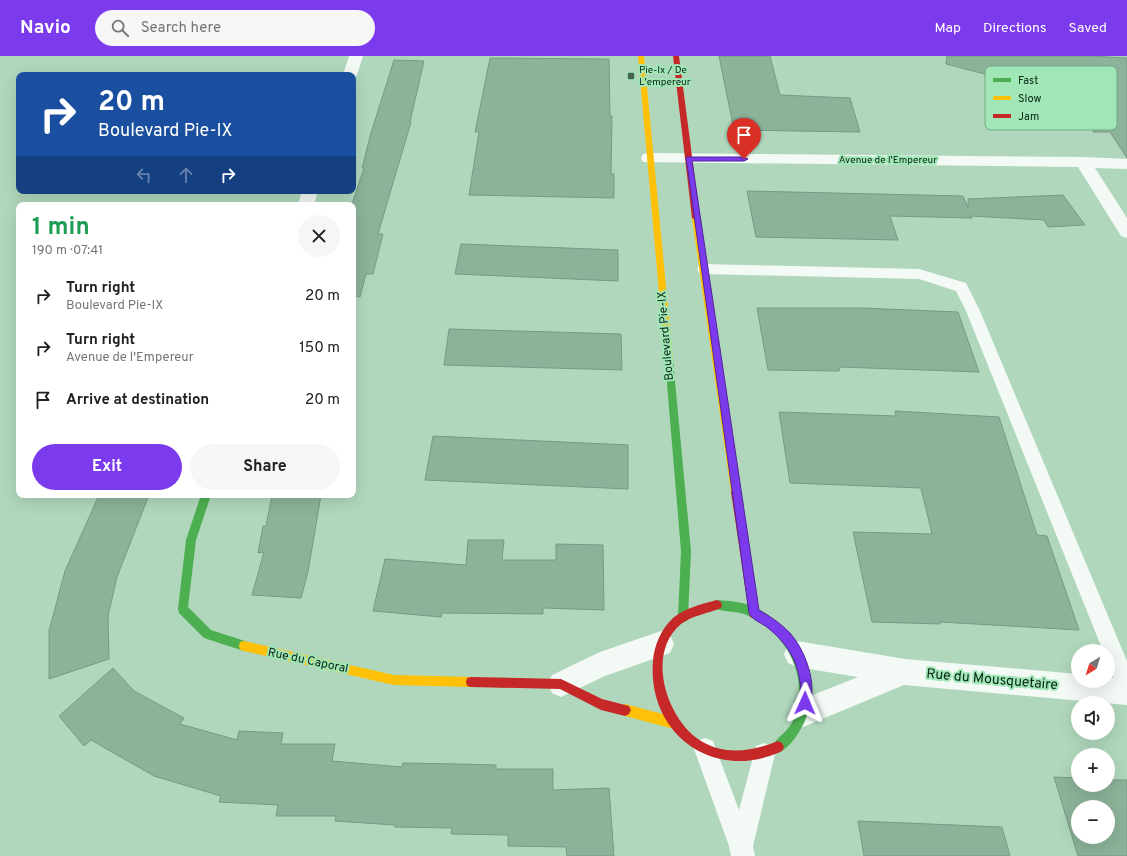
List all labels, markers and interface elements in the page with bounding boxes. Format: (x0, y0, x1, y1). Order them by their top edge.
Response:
search box (95, 10, 375, 46)
text: Navio (20, 16, 71, 40)
icon: search (109, 17, 131, 39)
text: Search here (141, 19, 221, 38)
text: Map (935, 20, 961, 37)
text: Directions (983, 20, 1047, 37)
text: Saved (1069, 20, 1107, 37)
place label: Pie-Ix / De L'empereur (639, 64, 691, 89)
legend (985, 66, 1117, 130)
marker: Pie-Ix / De L'empereur (626, 71, 636, 81)
text: Fast (1018, 74, 1038, 88)
text: 20 m (98, 85, 165, 121)
icon: right (32, 88, 84, 140)
text: Slow (1018, 92, 1041, 106)
text: Jam (1018, 110, 1039, 124)
pin (727, 118, 761, 159)
text: Boulevard Pie-IX (98, 120, 232, 143)
icon: arrive (733, 124, 755, 146)
street label: Avenue de l'Empereur (839, 154, 937, 167)
icon: left (133, 164, 155, 186)
icon: ahead (175, 164, 197, 186)
icon: right (217, 164, 239, 186)
text: 1 min (32, 213, 90, 243)
button: close (298, 215, 340, 257)
text: 190 m · 07:41 (32, 243, 103, 259)
text: Turn right (66, 279, 135, 298)
icon: right (32, 285, 54, 307)
text: 20 m (305, 287, 340, 306)
street label: Boulevard Pie-IX (654, 291, 678, 381)
text: Boulevard Pie-IX (66, 298, 163, 314)
text: Turn right (66, 331, 135, 350)
icon: right (32, 337, 54, 359)
text: 150 m (299, 339, 340, 358)
text: Avenue de l'Empereur (66, 350, 194, 366)
icon: arrive (32, 389, 54, 411)
text: Arrive at destination (66, 391, 209, 410)
text: 20 m (305, 391, 340, 410)
button: Exit (32, 444, 182, 490)
button: Share (190, 444, 340, 490)
north arrow (1071, 644, 1115, 688)
map controls (1071, 644, 1115, 844)
street label: Rue du Caporal (266, 645, 350, 677)
street label: Rue du Mousquetaire (926, 666, 1058, 694)
position arrow (784, 682, 826, 724)
button: sound (1071, 696, 1115, 740)
button: + (1071, 748, 1115, 792)
button: − (1071, 800, 1115, 844)

